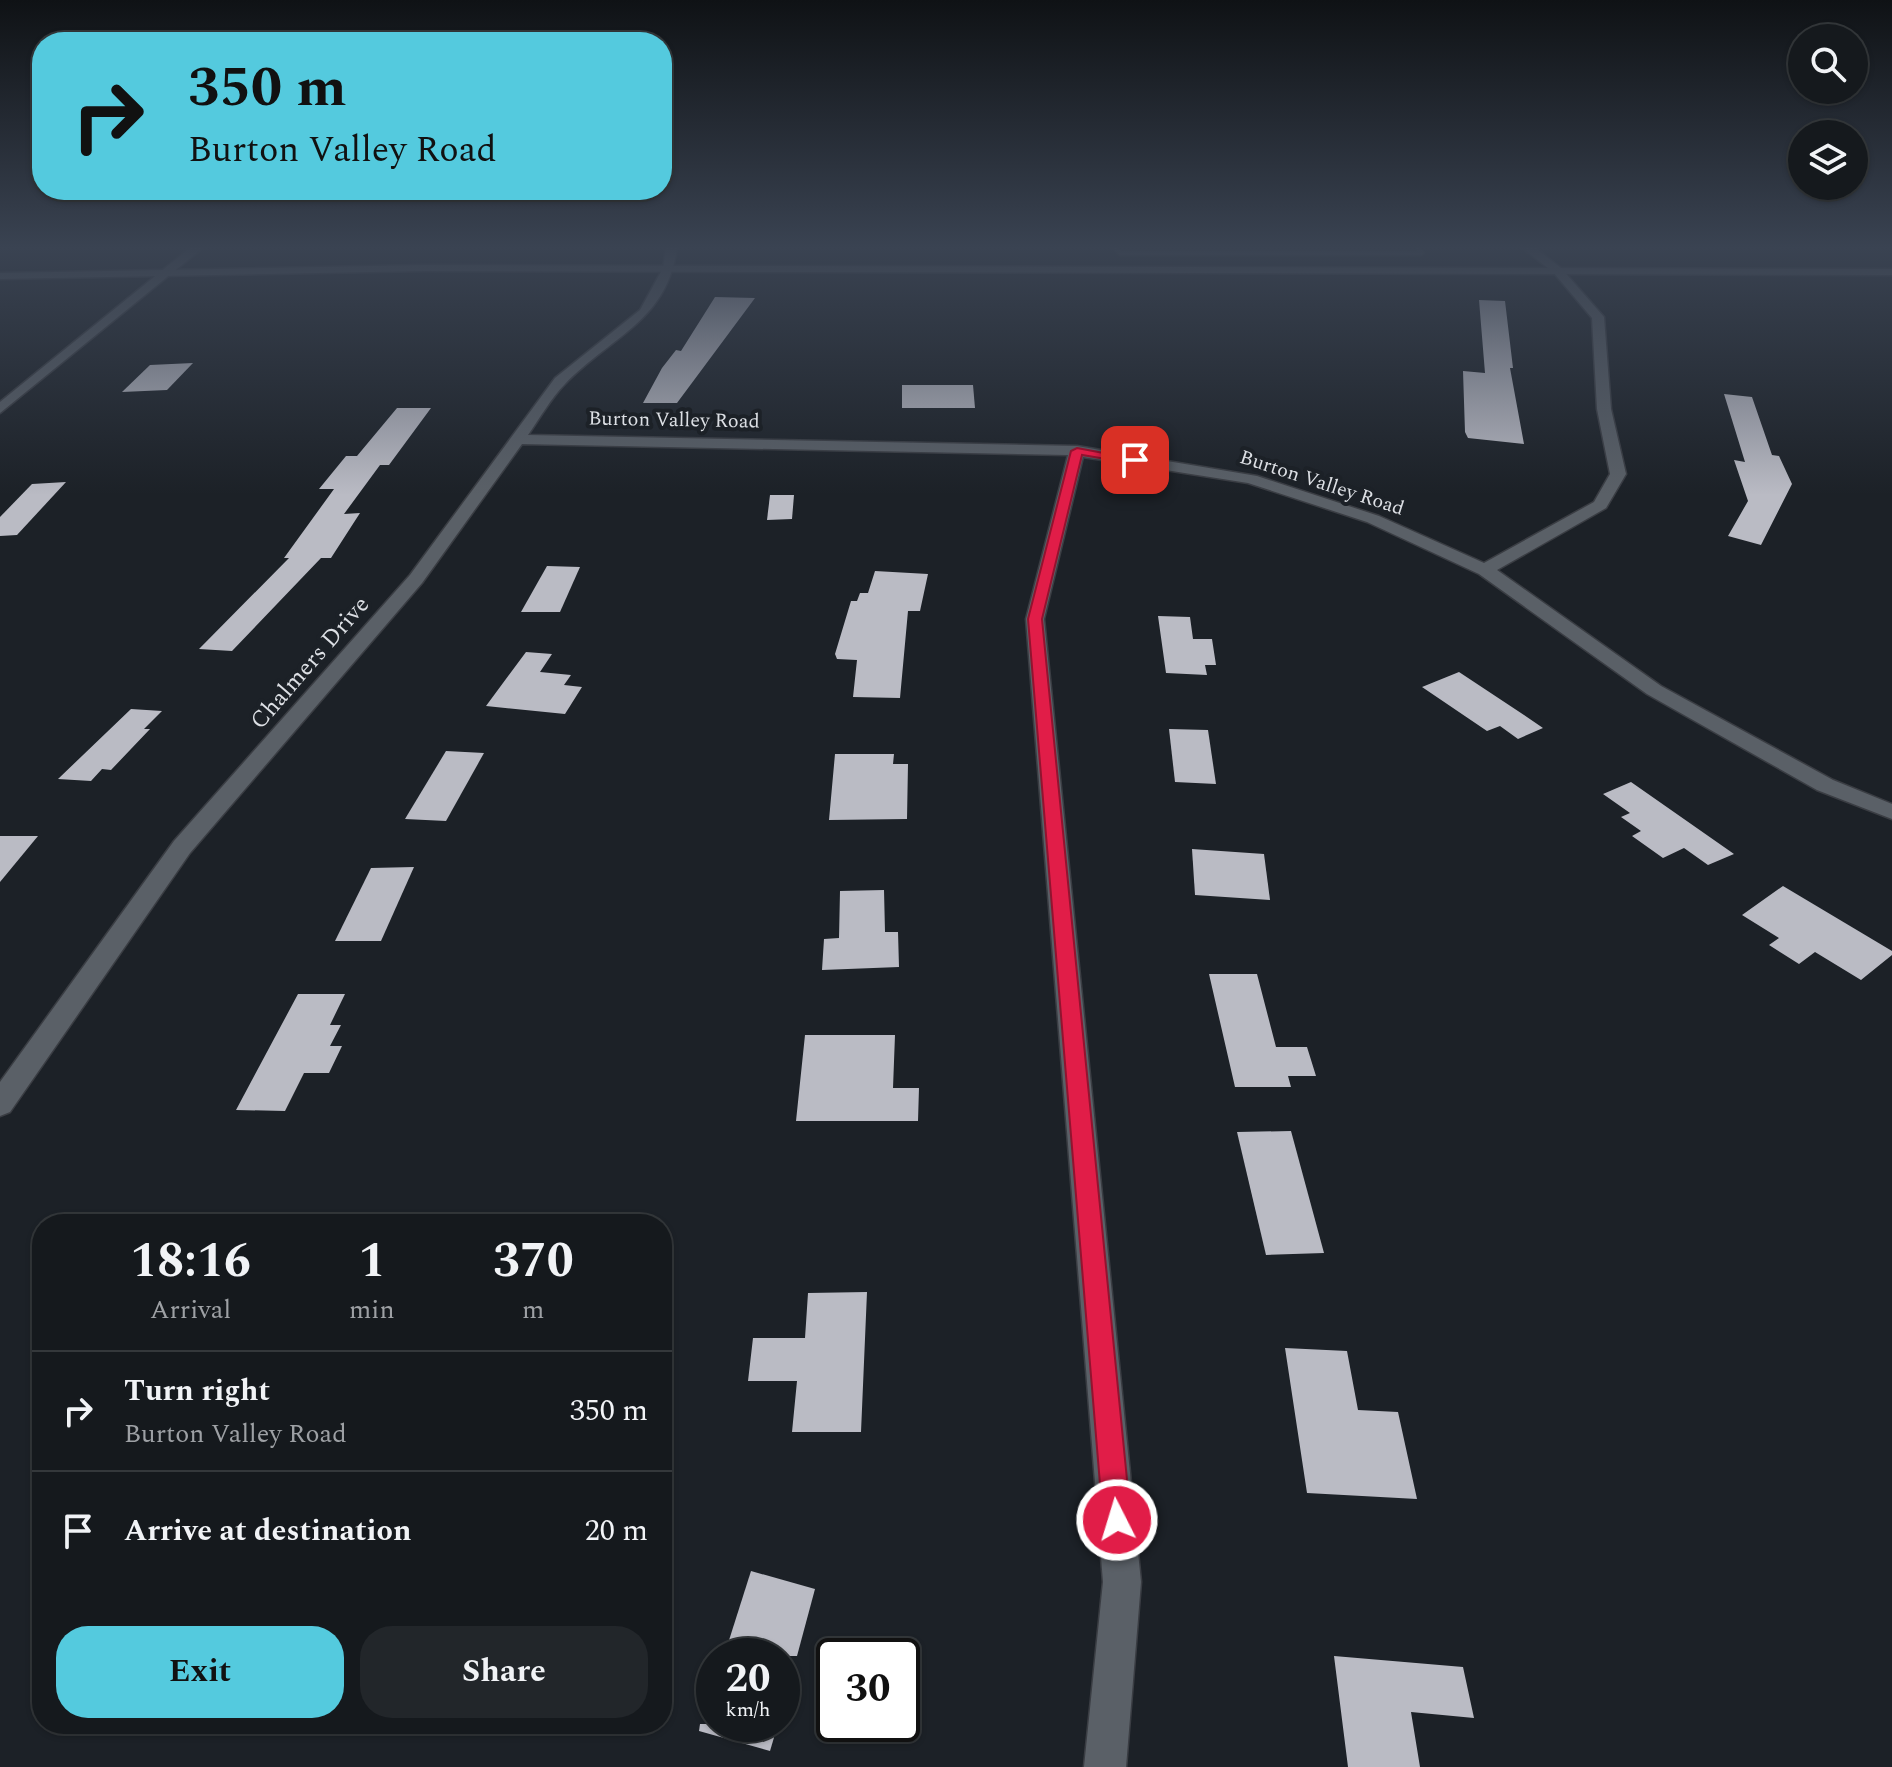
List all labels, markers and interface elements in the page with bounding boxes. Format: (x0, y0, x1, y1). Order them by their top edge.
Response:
map controls (1788, 24, 1868, 200)
button: search (1788, 24, 1868, 104)
text: 350 m (188, 46, 347, 131)
icon: right (56, 64, 160, 168)
button: layers (1788, 120, 1868, 200)
text: Burton Valley Road (188, 123, 497, 178)
street label: Burton Valley Road (588, 404, 760, 436)
pin (1101, 426, 1169, 494)
icon: arrive (1113, 438, 1157, 482)
street label: Burton Valley Road (1236, 442, 1408, 524)
street label: Chalmers Drive (242, 588, 378, 738)
text: 18:16 (130, 1225, 251, 1298)
text: 1 (358, 1225, 385, 1298)
text: 370 (493, 1225, 574, 1298)
text: Arrival (150, 1290, 231, 1330)
text: min (349, 1290, 395, 1330)
text: m (522, 1290, 544, 1330)
text: Turn right (124, 1368, 270, 1414)
text: 350 m (570, 1388, 648, 1434)
icon: right (56, 1389, 100, 1433)
text: Burton Valley Road (124, 1414, 347, 1454)
position arrow (1075, 1478, 1159, 1562)
text: Arrive at destination (124, 1508, 411, 1554)
text: 20 m (585, 1508, 648, 1554)
icon: arrive (56, 1509, 100, 1553)
button: Exit (56, 1626, 344, 1718)
button: Share (360, 1626, 648, 1718)
speed limit sign: 30 (816, 1638, 920, 1742)
text: 20 (726, 1649, 770, 1710)
text: km/h (726, 1695, 771, 1725)

